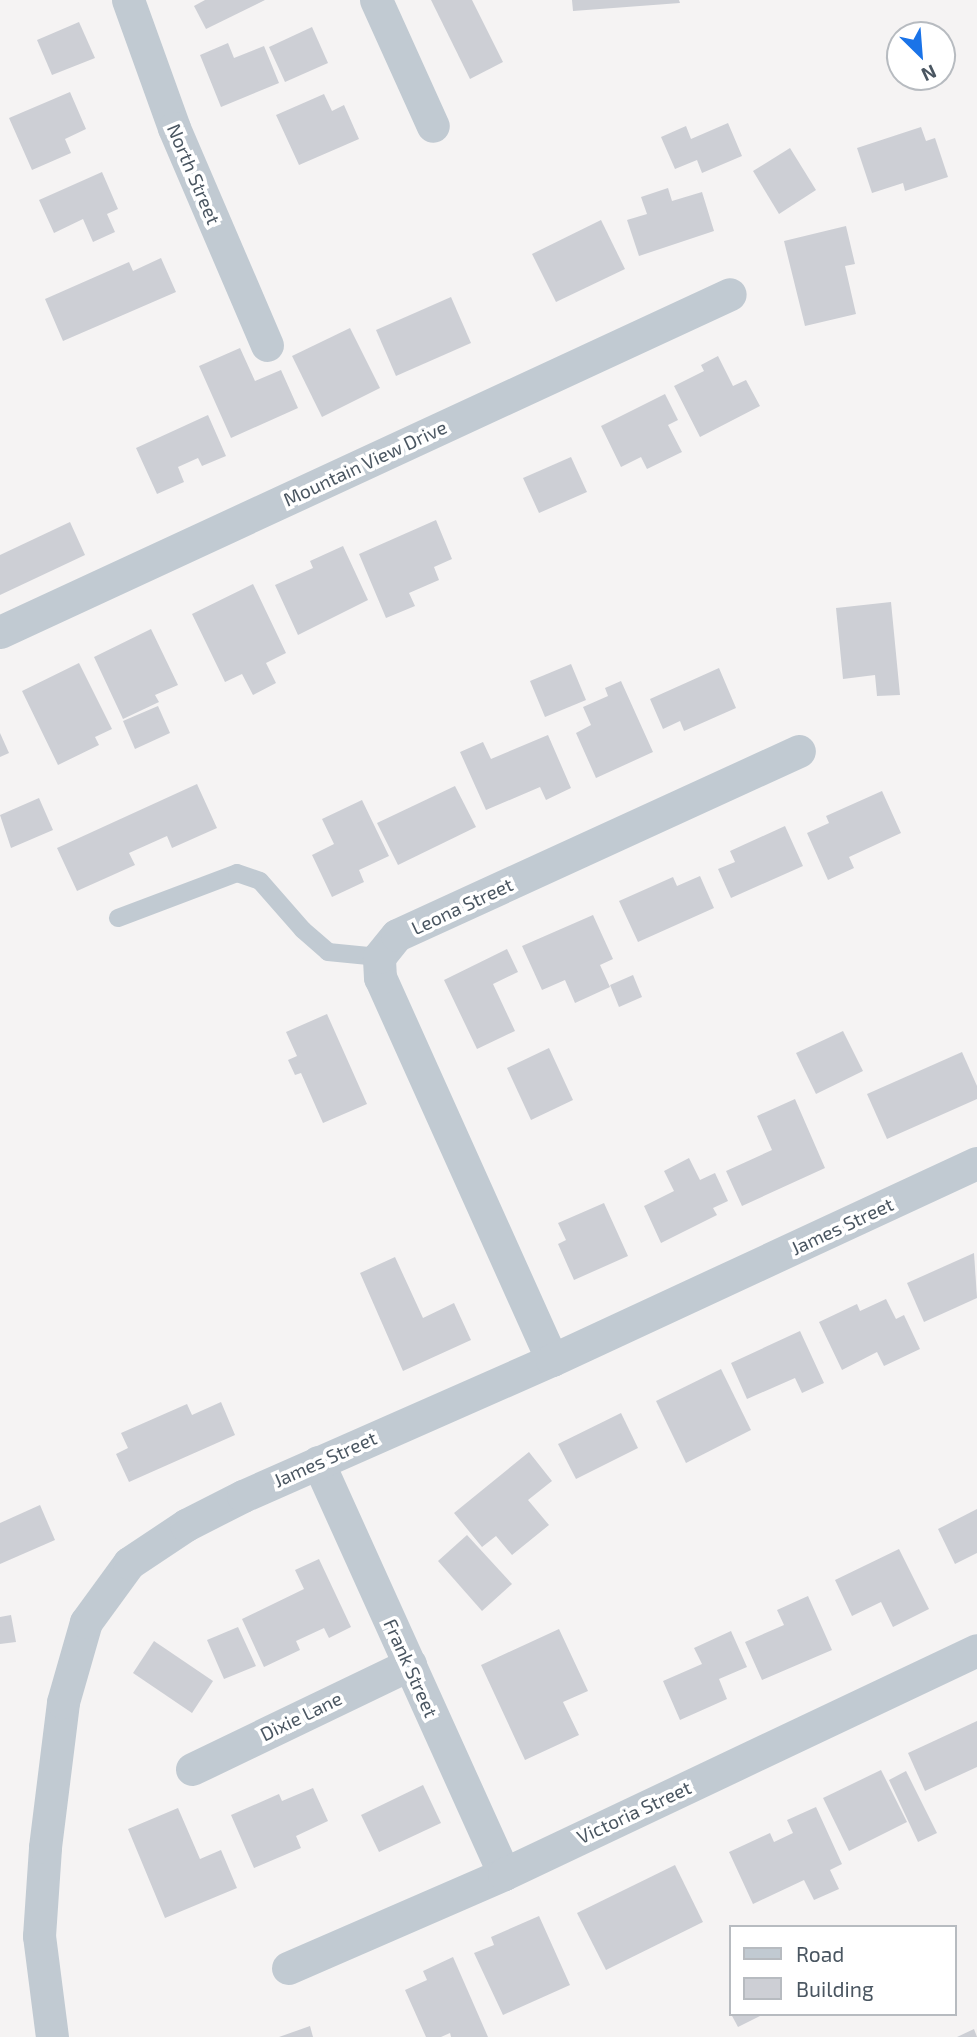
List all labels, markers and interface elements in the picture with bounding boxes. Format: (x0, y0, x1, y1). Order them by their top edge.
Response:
north arrow (886, 21, 956, 91)
text: N (918, 60, 940, 87)
street label: North Street (163, 120, 225, 228)
street label: Mountain View Drive (279, 415, 451, 511)
street label: Leona Street (408, 873, 516, 939)
street label: James Street (787, 1192, 897, 1260)
street label: James Street (270, 1426, 380, 1492)
street label: Frank Street (379, 1615, 443, 1721)
street label: Dixie Lane (256, 1686, 346, 1746)
street label: Victoria Street (573, 1776, 695, 1848)
legend (729, 1925, 956, 2016)
text: Road (796, 1941, 844, 1966)
text: Building (796, 1976, 874, 2001)

